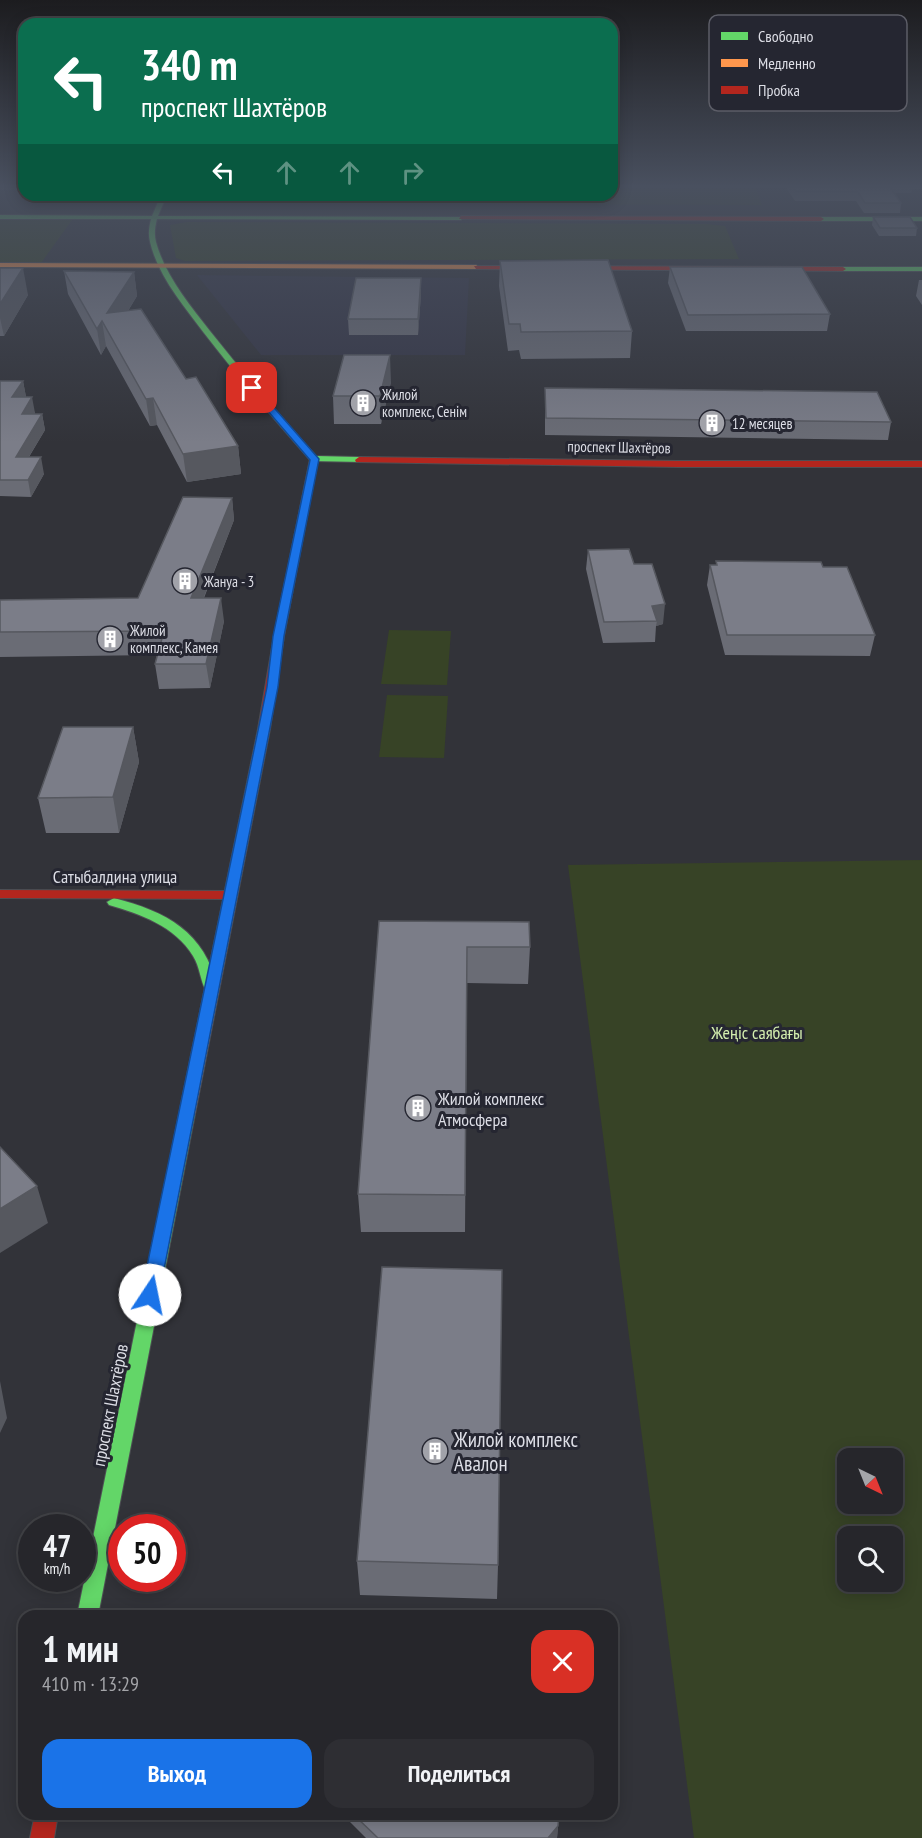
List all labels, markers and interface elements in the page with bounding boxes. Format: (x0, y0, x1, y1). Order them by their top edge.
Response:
legend (709, 15, 907, 111)
text: Свободно (758, 26, 813, 46)
text: 340 m (141, 37, 238, 92)
icon: left (42, 42, 120, 120)
text: Медленно (758, 53, 816, 73)
text: Пробка (758, 80, 800, 100)
text: проспект Шахтёров (141, 90, 327, 124)
icon: left (207, 156, 240, 189)
icon: ahead (270, 156, 303, 189)
icon: ahead (333, 156, 366, 189)
icon: right (396, 156, 429, 189)
pin (226, 362, 277, 413)
icon: arrive (235, 371, 268, 404)
place label: Жилой комплекс, Сенiм (381, 385, 467, 421)
building icon: Жилой комплекс, Сенiм (348, 388, 378, 418)
building icon: 12 месяцев (697, 408, 727, 438)
place label: 12 месяцев (732, 414, 793, 433)
street label: проспект Шахтёров (567, 437, 671, 457)
building icon: Жануа - 3 (170, 566, 200, 596)
place label: Жануа - 3 (203, 572, 254, 591)
place label: Жилой комплекс, Камея (129, 621, 218, 657)
building icon: Жилой комплекс, Камея (95, 624, 125, 654)
street label: Сатыбалдина улица (53, 865, 177, 888)
park label: Жеңіс саябағы (710, 1021, 803, 1044)
place label: Жилой комплекс Атмосфера (437, 1087, 545, 1131)
building icon: Жилой комплекс Атмосфера (403, 1093, 433, 1123)
position arrow (118, 1263, 182, 1327)
street label: проспект Шахтёров (87, 1342, 133, 1468)
place label: Жилой комплекс Авалон (453, 1426, 578, 1477)
building icon: Жилой комплекс Авалон (420, 1436, 450, 1466)
north arrow (837, 1448, 903, 1514)
map controls (837, 1448, 903, 1592)
speed limit sign: 50 (108, 1514, 186, 1592)
text: 47 (43, 1526, 71, 1565)
button: search (837, 1526, 903, 1592)
text: km/h (44, 1559, 70, 1578)
text: 1 мин (42, 1625, 119, 1672)
button: close (531, 1630, 594, 1693)
text: 410 m · 13:29 (42, 1671, 139, 1697)
button: Выход (42, 1739, 312, 1808)
button: Поделиться (324, 1739, 594, 1808)

